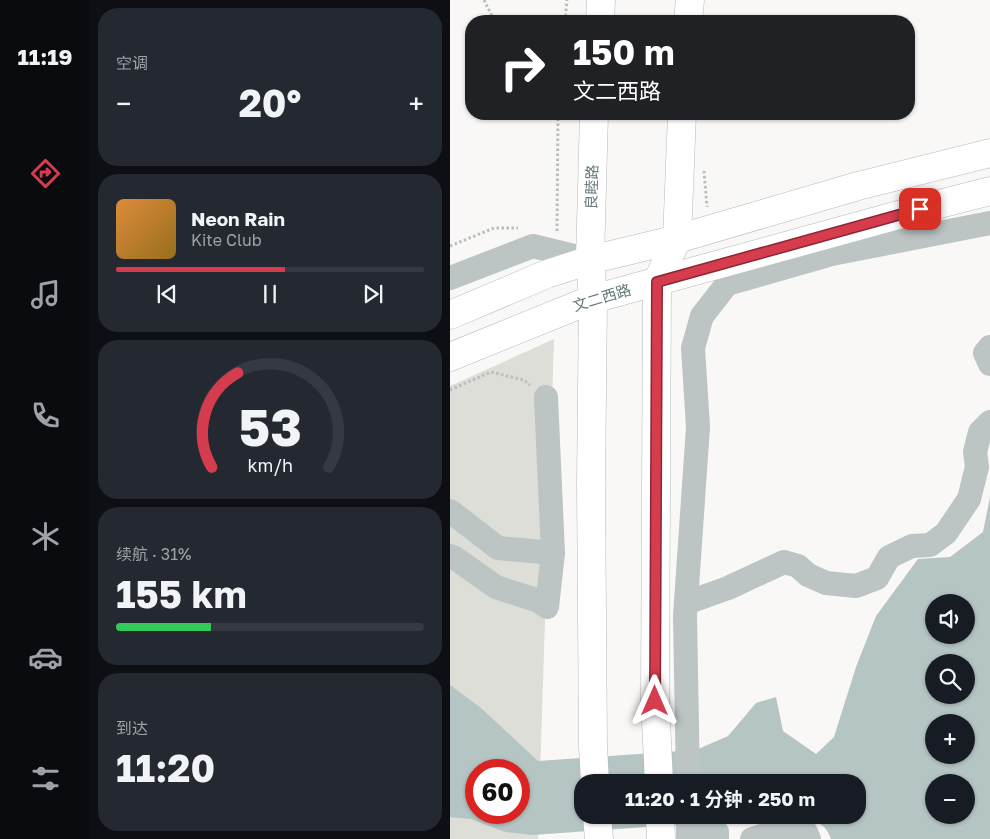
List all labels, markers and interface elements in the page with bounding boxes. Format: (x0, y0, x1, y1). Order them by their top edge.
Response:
text: 150 m (573, 31, 675, 73)
icon: right (490, 35, 555, 100)
text: 11:19 (17, 43, 73, 70)
text: 空调 (116, 53, 148, 73)
text: 文二西路 (573, 77, 661, 104)
text: 20° (239, 80, 301, 125)
text: − (116, 87, 131, 120)
text: + (409, 87, 424, 120)
icon: directions (28, 156, 63, 191)
street label: 良睦路 (581, 164, 601, 210)
pin (899, 188, 941, 230)
icon: arrive (906, 195, 934, 223)
text: Neon Rain (191, 207, 285, 230)
text: Kite Club (191, 230, 262, 250)
icon: music (28, 277, 63, 312)
icon: previous (153, 280, 181, 308)
icon: pause (256, 280, 284, 308)
icon: next (359, 280, 387, 308)
street label: 文二西路 (570, 280, 633, 314)
text: 53 (238, 395, 302, 457)
icon: phone (28, 398, 63, 433)
text: km/h (247, 454, 293, 476)
icon: climate (28, 519, 63, 554)
text: 续航 · 31% (116, 544, 191, 564)
text: 155 km (116, 571, 247, 616)
map controls (925, 594, 975, 824)
button: sound (925, 594, 975, 644)
icon: car (28, 640, 63, 675)
button: search (925, 654, 975, 704)
position arrow (628, 674, 680, 726)
button: + (925, 714, 975, 764)
text: 到达 (116, 718, 148, 738)
text: 11:20 (116, 745, 215, 790)
speed limit sign: 60 (465, 759, 530, 824)
icon: filters (28, 761, 63, 796)
button: − (925, 774, 975, 824)
text: 11:20 · 1 分钟 · 250 m (625, 787, 815, 810)

